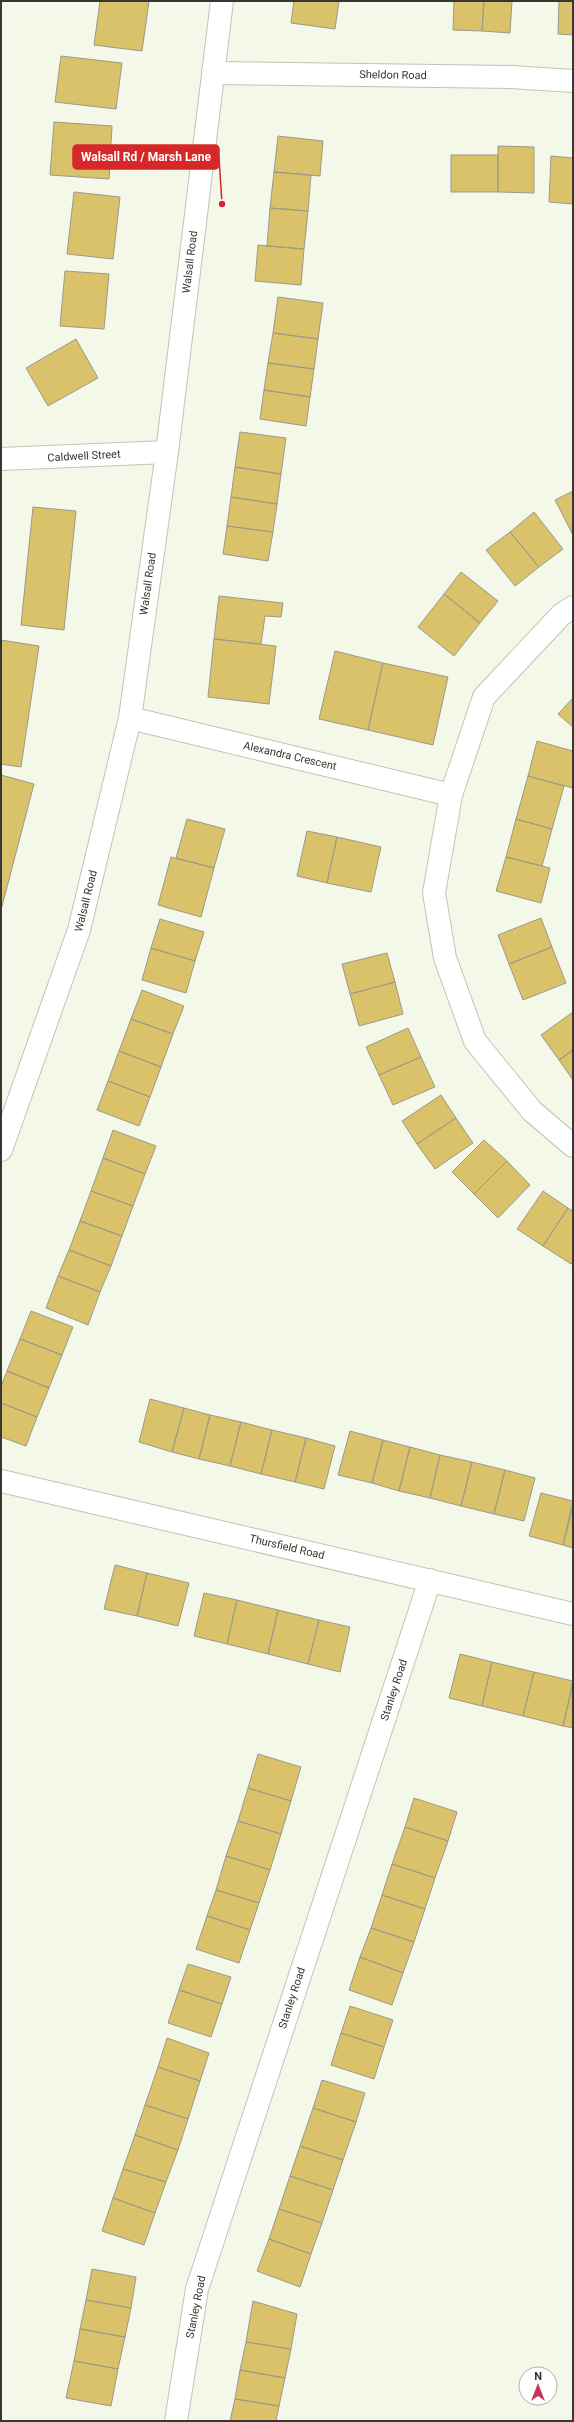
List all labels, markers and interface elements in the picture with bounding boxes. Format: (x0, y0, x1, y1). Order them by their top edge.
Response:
street label: Sheldon Road (359, 68, 427, 82)
callout: Walsall Rd / Marsh Lane (73, 145, 219, 169)
text: Walsall Rd / Marsh Lane (81, 150, 212, 164)
street label: Walsall Road (180, 230, 200, 294)
street label: Caldwell Street (47, 448, 121, 464)
street label: Walsall Road (137, 552, 159, 616)
street label: Alexandra Crescent (242, 739, 338, 773)
street label: Walsall Road (72, 869, 100, 933)
street label: Thursfield Road (248, 1532, 326, 1562)
street label: Stanley Road (378, 1658, 410, 1722)
street label: Stanley Road (276, 1966, 308, 2030)
street label: Stanley Road (184, 2274, 208, 2340)
north arrow (518, 2366, 558, 2406)
text: N (534, 2370, 542, 2383)

